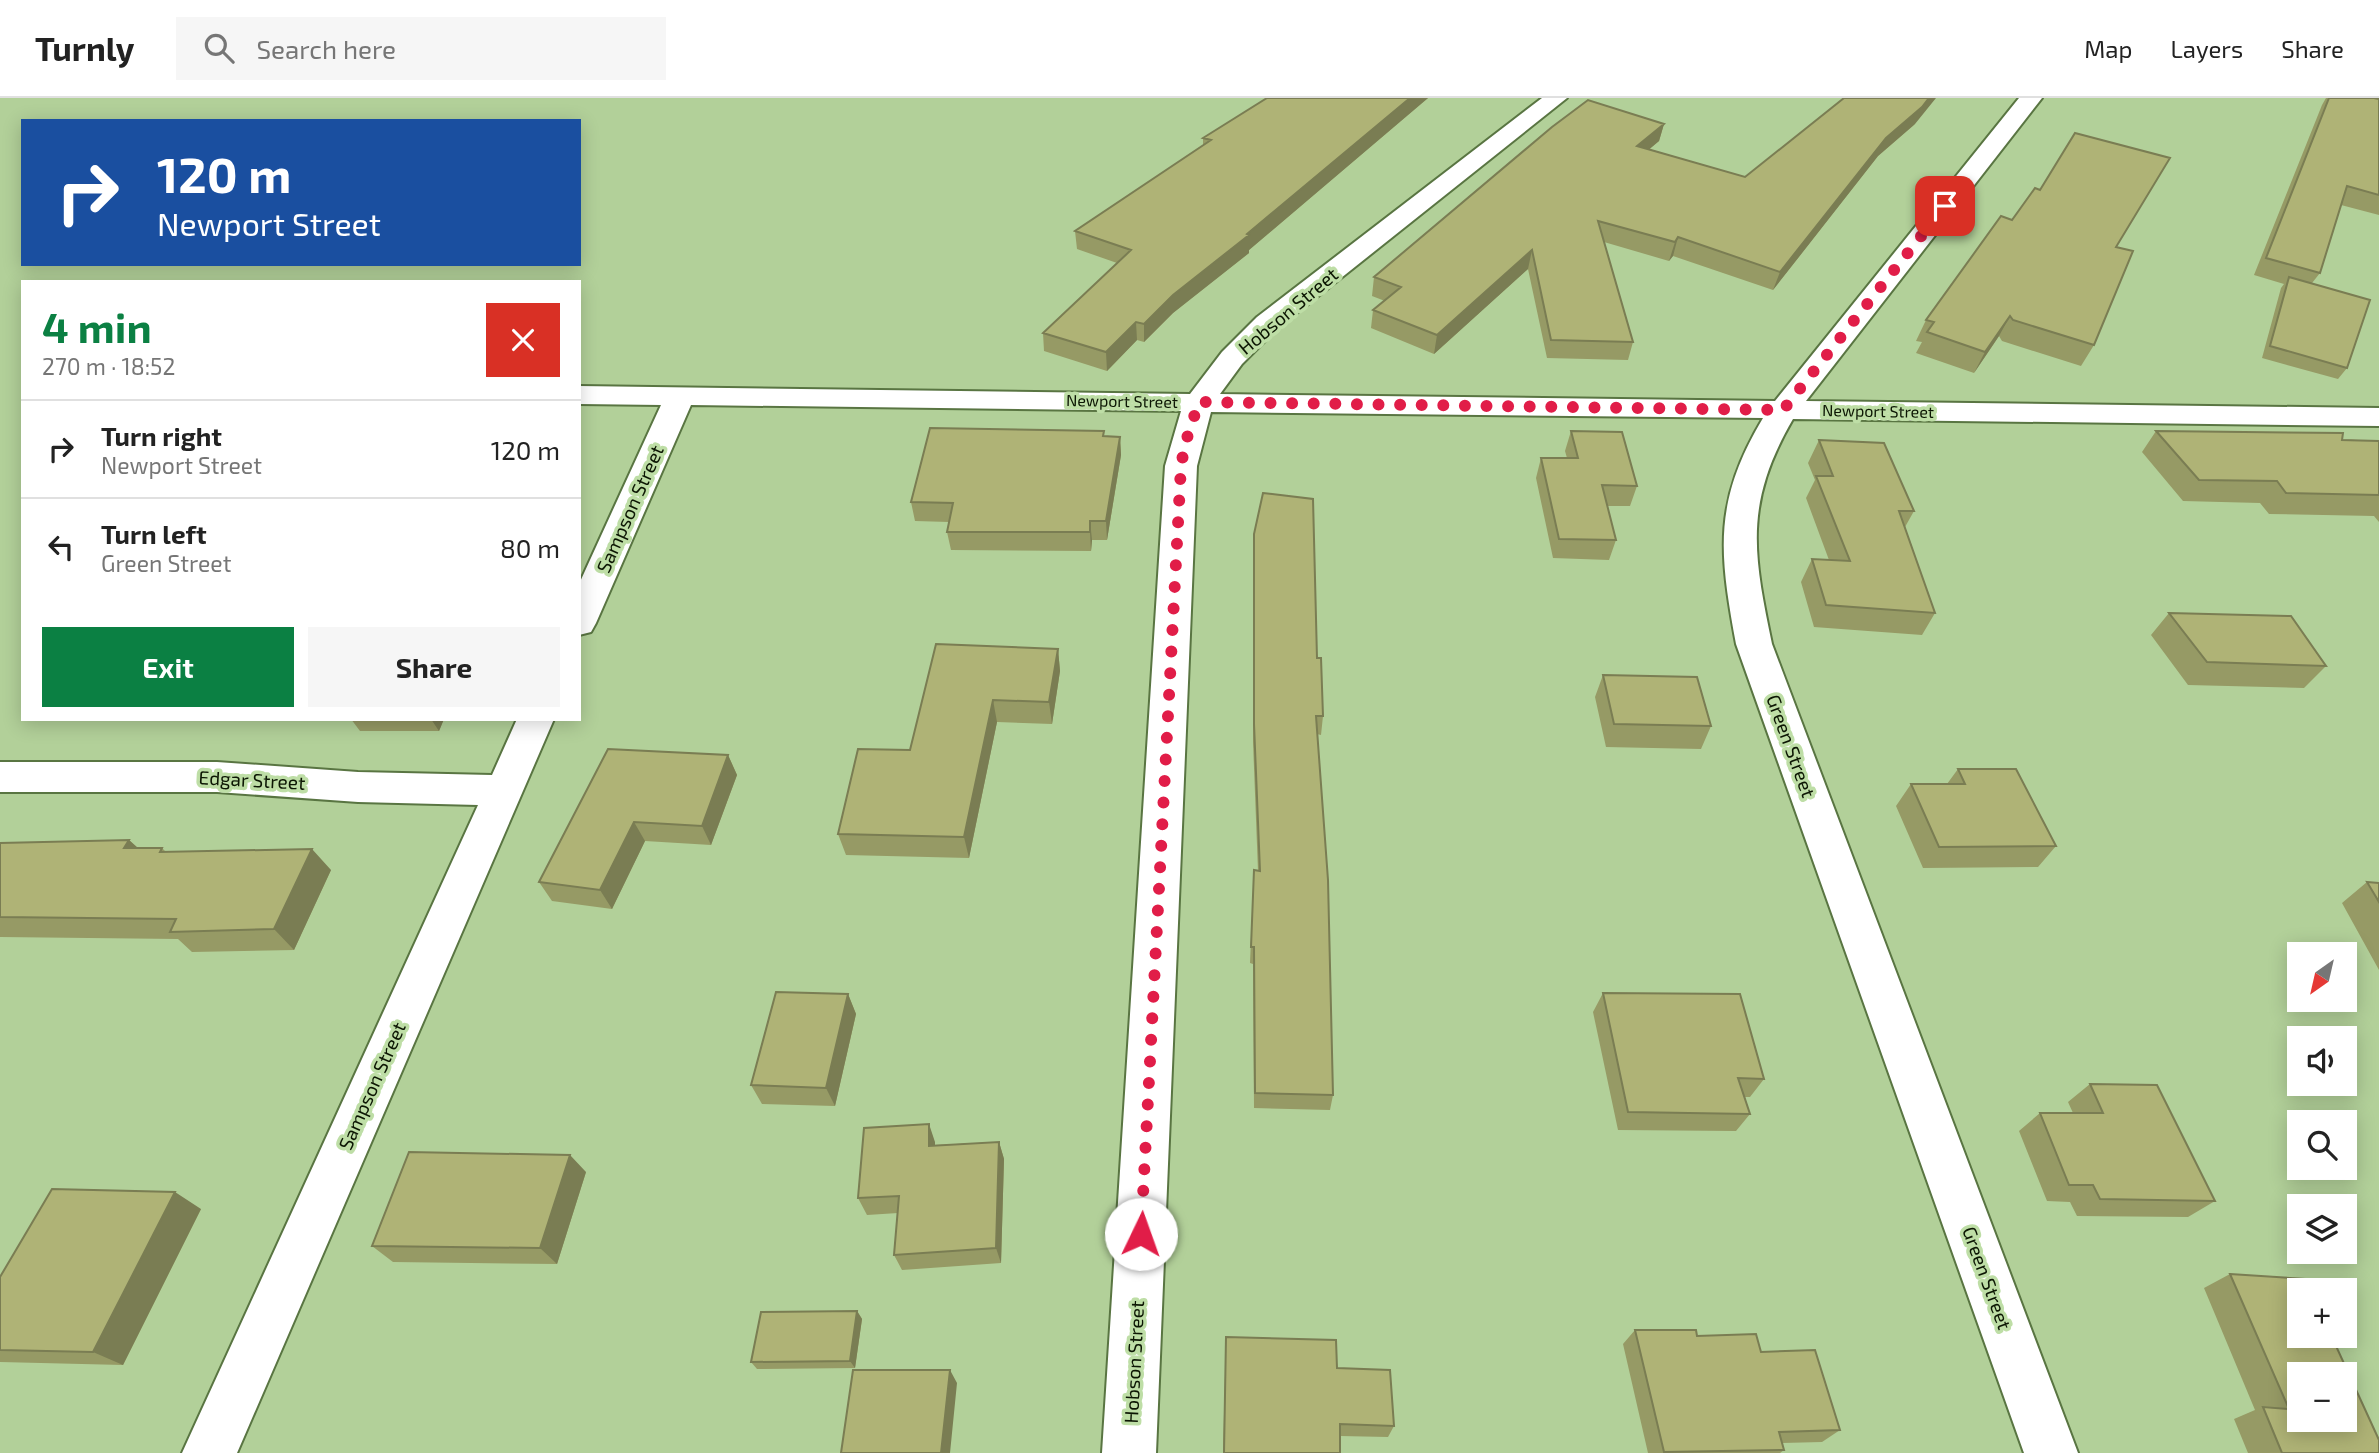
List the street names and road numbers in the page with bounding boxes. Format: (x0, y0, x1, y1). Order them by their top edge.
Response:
street label: Hobson Street (1233, 262, 1342, 359)
street label: Newport Street (1066, 390, 1178, 411)
street label: Newport Street (1822, 400, 1934, 421)
street label: Sampson Street (591, 441, 668, 576)
street label: Green Street (1762, 691, 1821, 800)
street label: Edgar Street (198, 765, 306, 794)
street label: Sampson Street (333, 1018, 410, 1153)
street label: Green Street (1958, 1223, 2017, 1332)
street label: Hobson Street (1119, 1300, 1148, 1424)

